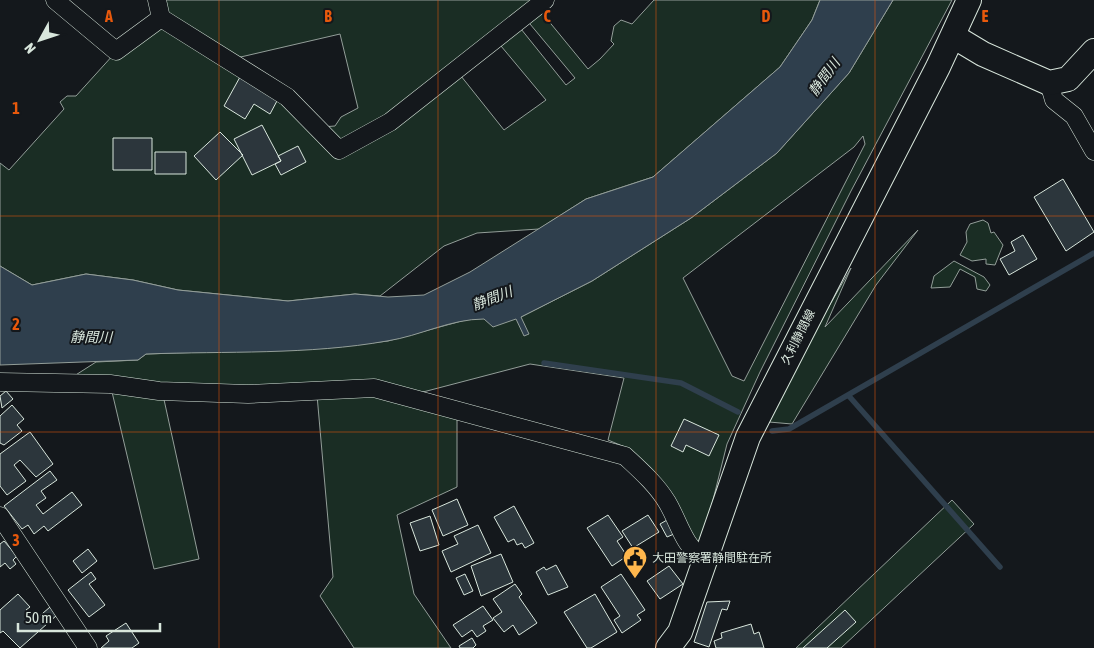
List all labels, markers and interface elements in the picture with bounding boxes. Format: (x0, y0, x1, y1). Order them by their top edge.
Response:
text: A (104, 7, 113, 25)
text: B (324, 7, 332, 25)
text: C (543, 7, 551, 25)
text: D (762, 7, 771, 25)
text: E (982, 7, 989, 25)
north arrow (15, 15, 65, 65)
text: N (21, 40, 39, 57)
water label: 静間川 (805, 54, 844, 99)
text: 1 (12, 99, 20, 117)
water label: 静間川 (470, 282, 516, 313)
street label: 久利静間線 (778, 307, 818, 367)
text: 2 (12, 315, 20, 333)
water label: 静間川 (70, 329, 114, 345)
text: 3 (12, 531, 20, 549)
public building icon: 大田警察署静間駐在所 (622, 545, 648, 579)
place label: 大田警察署静間駐在所 (652, 551, 772, 565)
scale bar (18, 600, 160, 632)
text: 50 m (25, 609, 52, 626)

